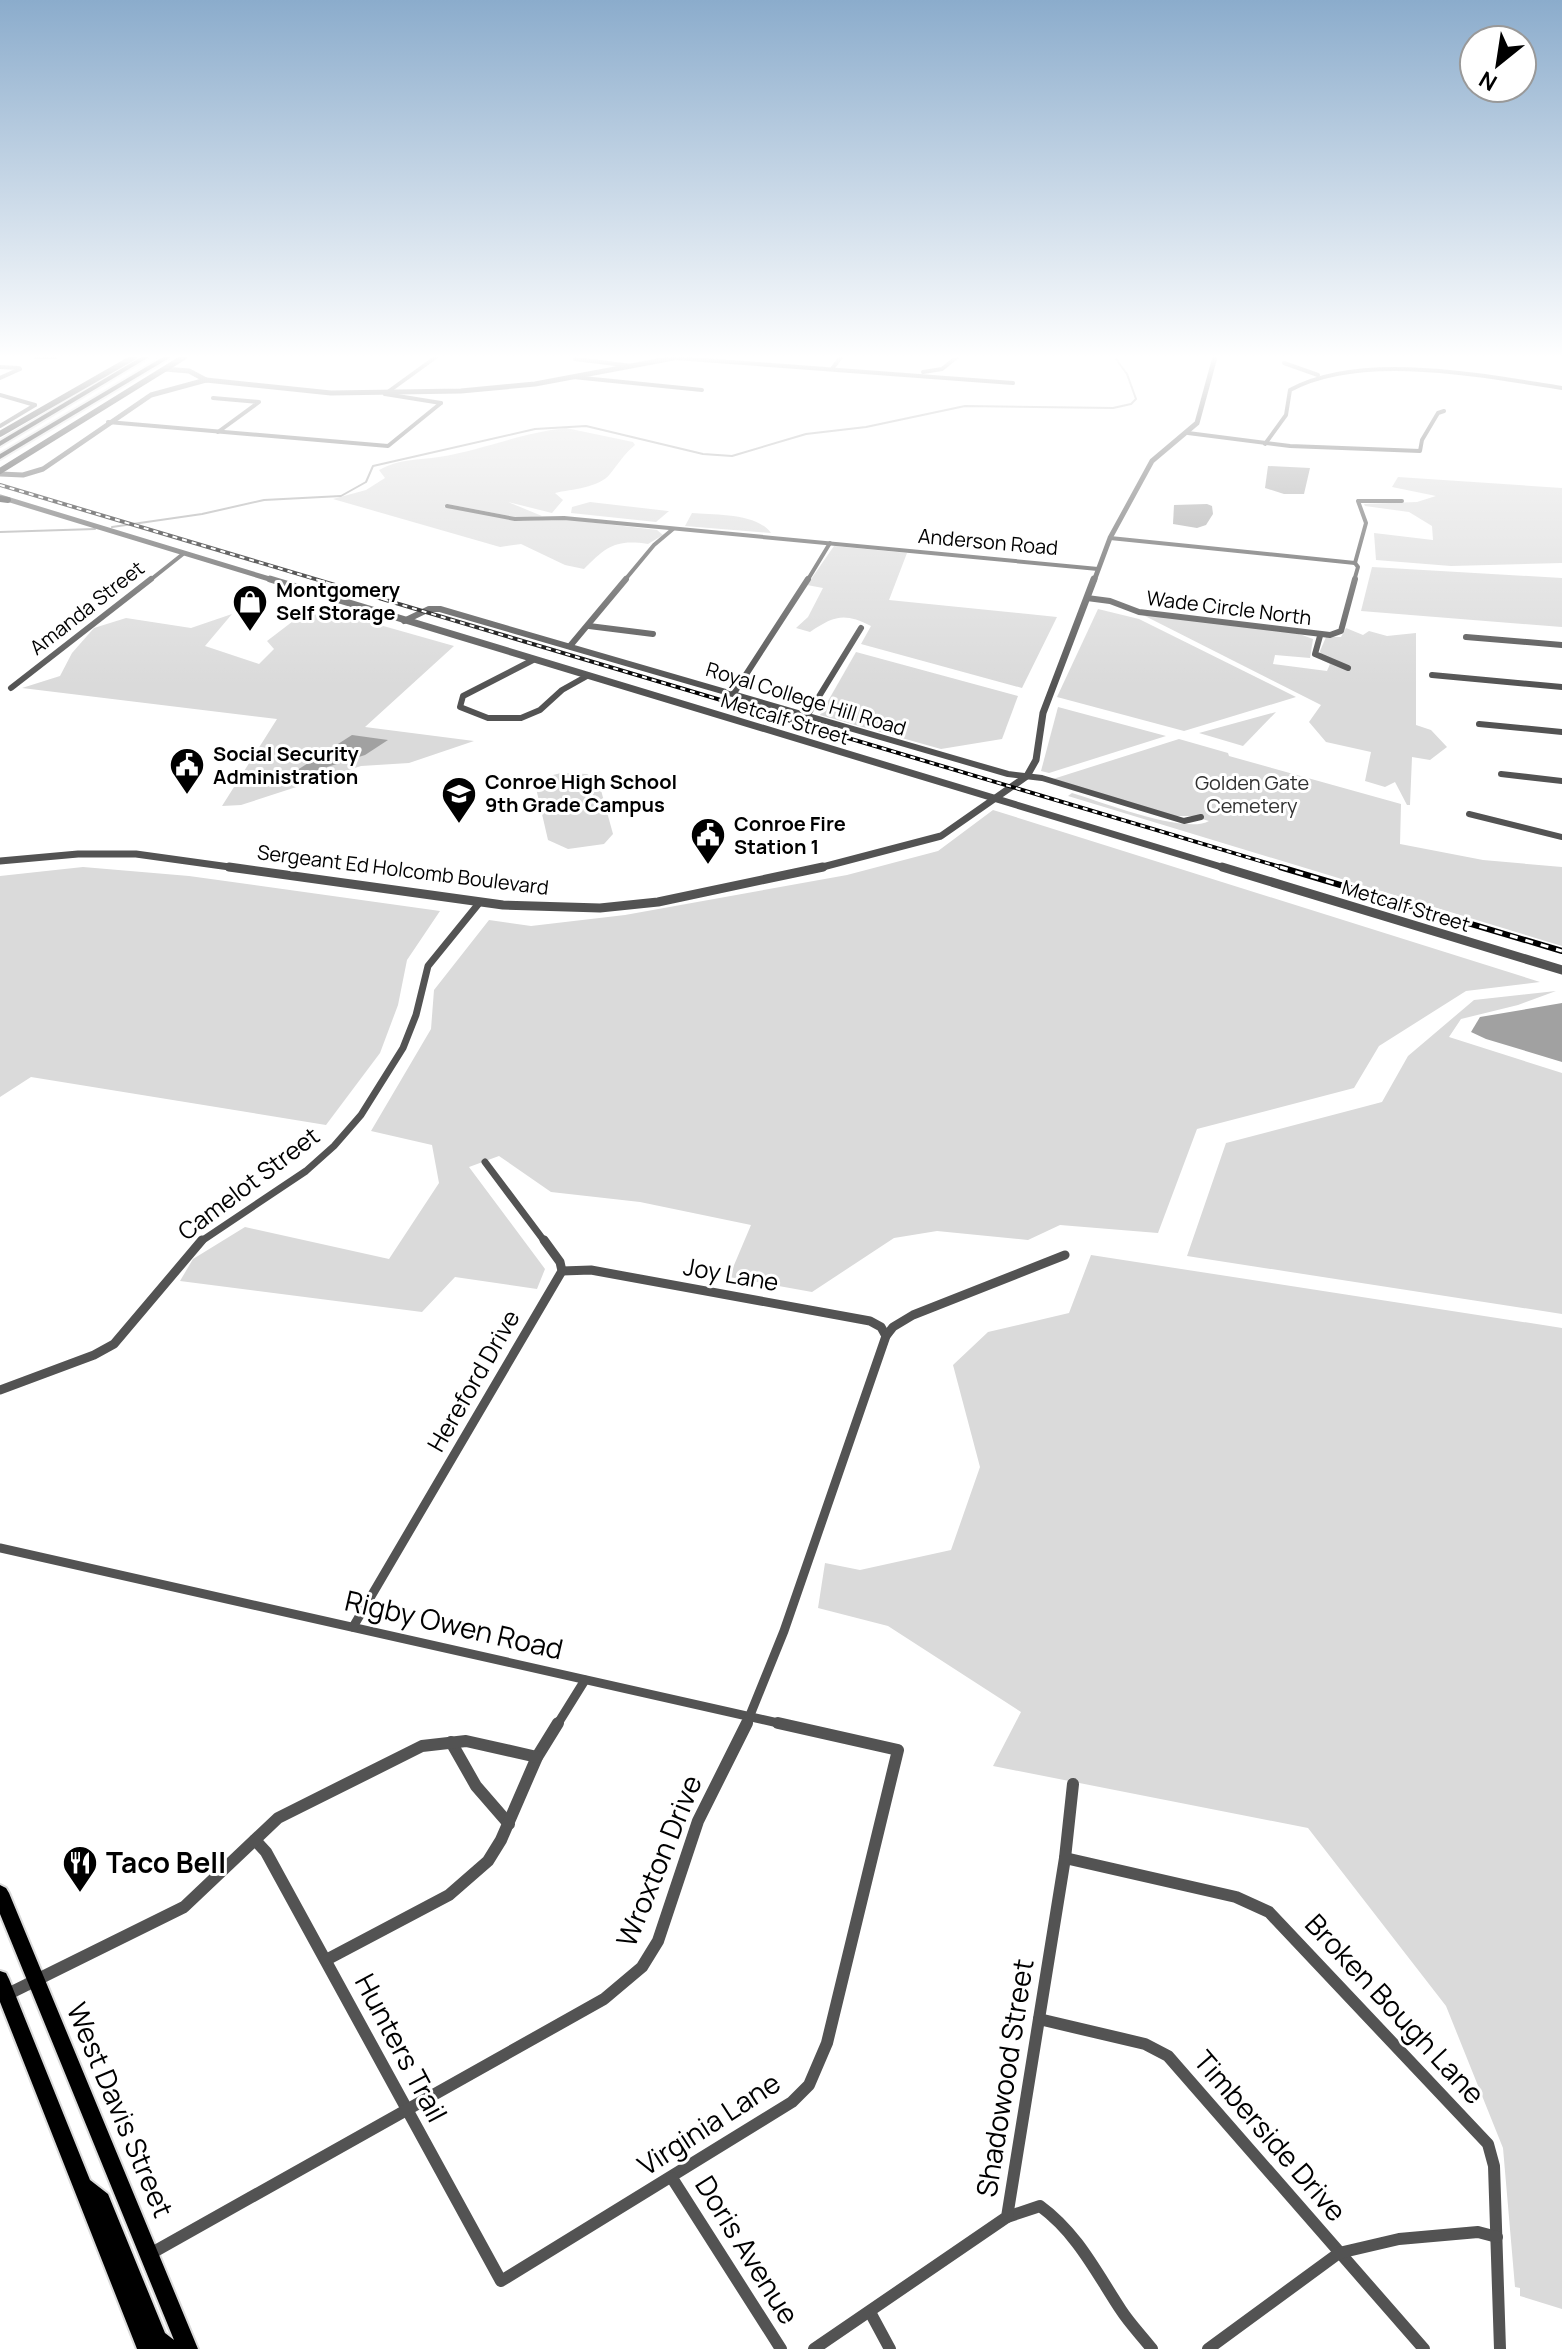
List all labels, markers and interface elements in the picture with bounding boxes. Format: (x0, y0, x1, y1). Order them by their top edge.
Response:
north arrow (1458, 24, 1538, 104)
text: N (1474, 64, 1502, 98)
street label: Anderson Road (917, 522, 1059, 561)
street label: Amanda Street (24, 554, 149, 661)
place label: Montgomery Self Storage (276, 576, 401, 626)
shop icon: Montgomery Self Storage (231, 583, 269, 633)
street label: Wade Circle North (1145, 584, 1313, 631)
street label: Royal College Hill Road (703, 655, 909, 742)
street label: Metcalf Street (718, 686, 853, 751)
place label: Social Security Administration (213, 740, 360, 790)
public building icon: Social Security Administration (168, 746, 206, 796)
place label: Conroe High School 9th Grade Campus (485, 768, 677, 818)
park label: Golden Gate Cemetery (1195, 769, 1309, 819)
school or university icon: Conroe High School 9th Grade Campus (440, 775, 478, 825)
place label: Conroe Fire Station 1 (734, 810, 846, 860)
public building icon: Conroe Fire Station 1 (689, 816, 727, 866)
street label: Sergeant Ed Holcomb Boulevard (256, 838, 550, 901)
street label: Metcalf Street (1339, 873, 1474, 938)
street label: Camelot Street (170, 1119, 326, 1247)
street label: Joy Lane (681, 1249, 781, 1298)
street label: Hereford Drive (419, 1303, 527, 1457)
street label: Rigby Owen Road (341, 1580, 567, 1668)
street label: Wroxton Drive (606, 1769, 710, 1952)
place label: Taco Bell (106, 1843, 226, 1881)
restaurant icon: Taco Bell (61, 1844, 99, 1894)
street label: Broken Bough Lane (1298, 1905, 1494, 2112)
street label: Shadowood Street (966, 1956, 1042, 2200)
street label: Hunters Trail (347, 1967, 457, 2128)
street label: West Davis Street (59, 1997, 183, 2223)
street label: Timberside Drive (1186, 2042, 1356, 2229)
street label: Virginia Lane (630, 2063, 787, 2183)
street label: Doris Avenue (687, 2168, 809, 2331)

